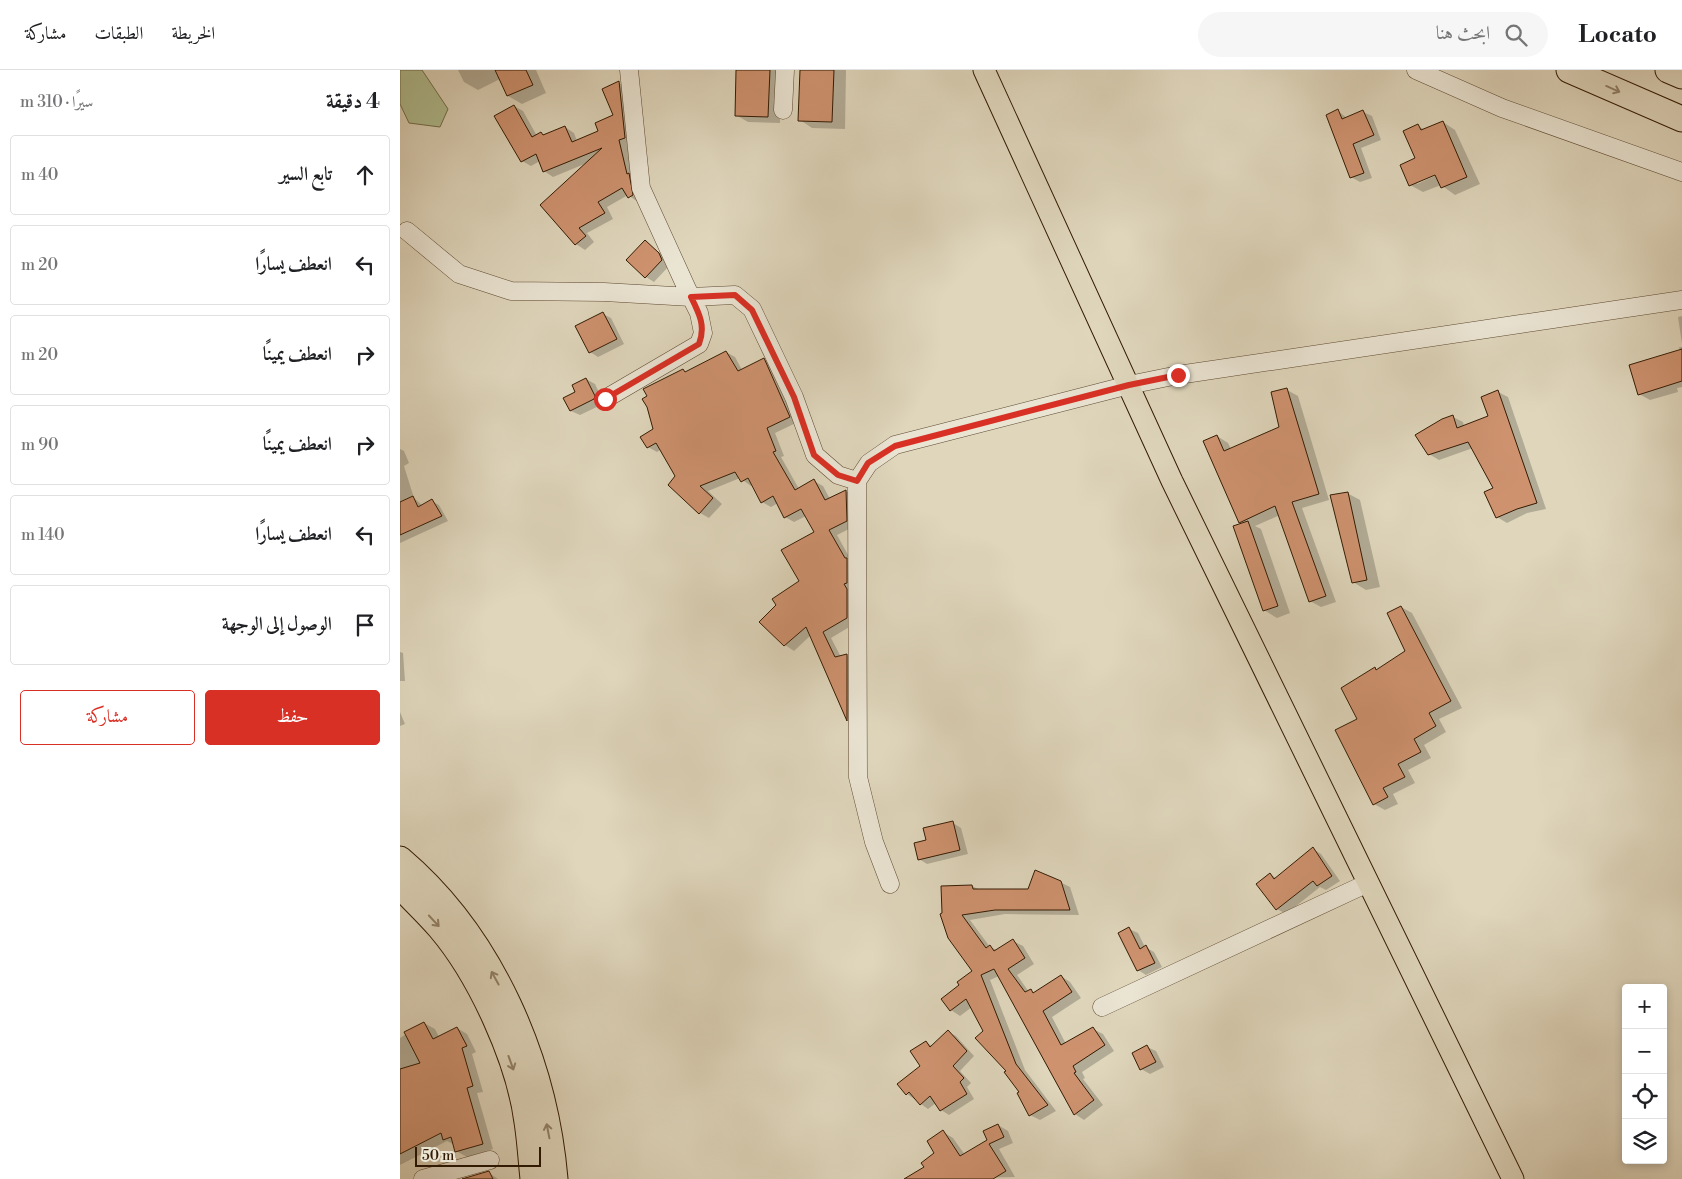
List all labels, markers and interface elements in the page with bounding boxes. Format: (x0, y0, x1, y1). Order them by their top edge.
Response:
search box (1198, 12, 1548, 57)
text: Locato (1578, 20, 1657, 50)
text: ابحث هنا (1436, 21, 1490, 45)
icon: search (1502, 21, 1530, 49)
text: مشاركة (25, 22, 66, 45)
text: الطبقات (94, 22, 143, 45)
text: الخريطة (171, 22, 215, 45)
one-way arrow (1605, 85, 1620, 95)
text: 4 دقيقة (326, 89, 380, 115)
text: سيرًا · 310 m (20, 92, 93, 112)
icon: ahead (351, 161, 379, 189)
text: تابع السير (279, 162, 332, 186)
text: 40 m (21, 165, 58, 185)
icon: left (351, 251, 379, 279)
text: انعطف يسارًا (255, 252, 332, 276)
text: 20 m (21, 255, 58, 275)
icon: right (351, 341, 379, 369)
text: انعطف يمينًا (263, 342, 332, 366)
text: 20 m (21, 345, 58, 365)
route end (1167, 364, 1190, 387)
route start (594, 388, 617, 411)
icon: right (351, 431, 379, 459)
text: انعطف يمينًا (263, 432, 332, 456)
text: 90 m (21, 435, 59, 455)
icon: left (351, 521, 379, 549)
text: انعطف يسارًا (255, 522, 332, 546)
text: 140 m (21, 525, 65, 545)
icon: arrive (351, 611, 379, 639)
text: الوصول إلى الوجهة (222, 612, 332, 636)
button: مشاركة (20, 690, 195, 745)
button: حفظ (205, 690, 380, 745)
one-way arrow (427, 915, 439, 927)
one-way arrow (489, 972, 499, 986)
map controls (1622, 984, 1667, 1164)
button: + (1622, 984, 1667, 1029)
button: − (1622, 1029, 1667, 1074)
one-way arrow (507, 1055, 516, 1070)
button: locate (1622, 1074, 1667, 1119)
button: layers (1622, 1119, 1667, 1164)
one-way arrow (542, 1123, 552, 1139)
scale bar (415, 1144, 541, 1167)
text: 50 m (422, 1147, 454, 1165)

